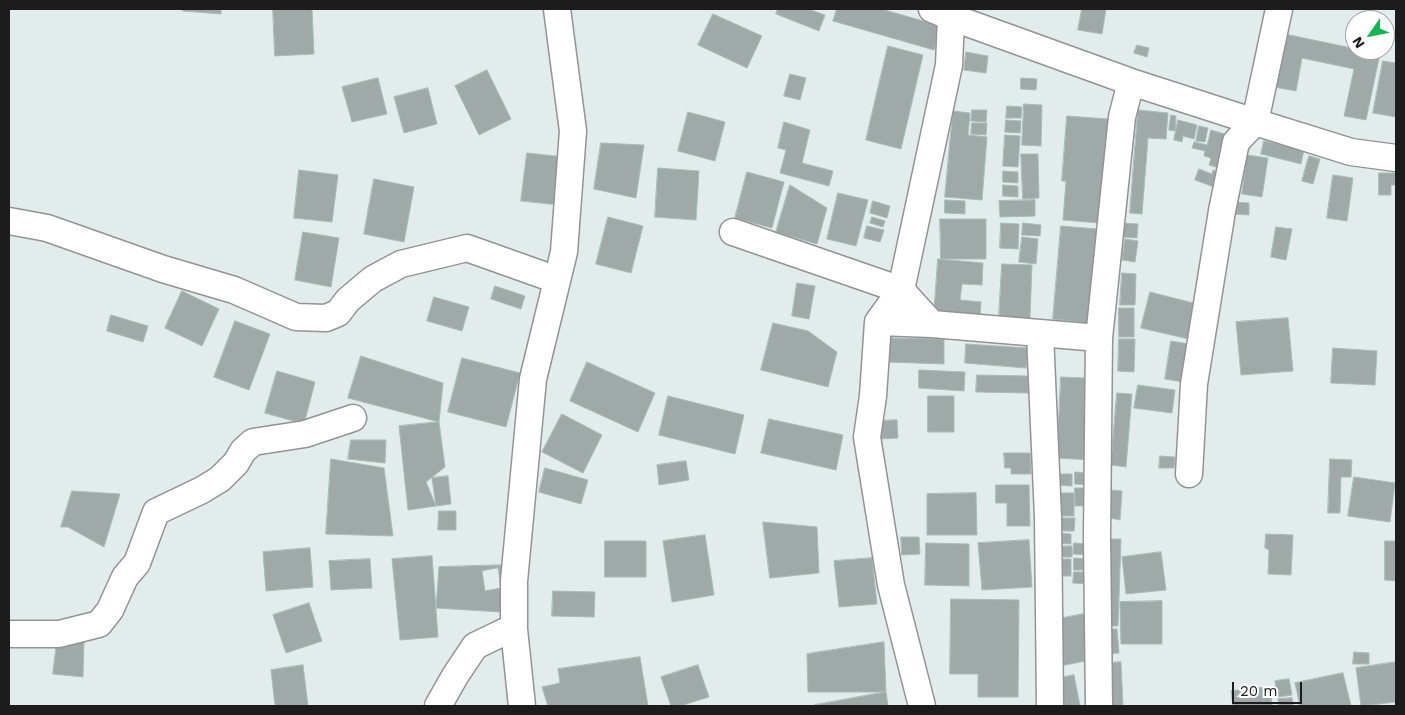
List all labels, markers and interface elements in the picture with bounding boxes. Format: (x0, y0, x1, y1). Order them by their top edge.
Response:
north arrow (1345, 10, 1395, 60)
text: N (1349, 34, 1368, 51)
scale bar (1235, 672, 1305, 704)
text: 20 m (1240, 682, 1278, 700)

